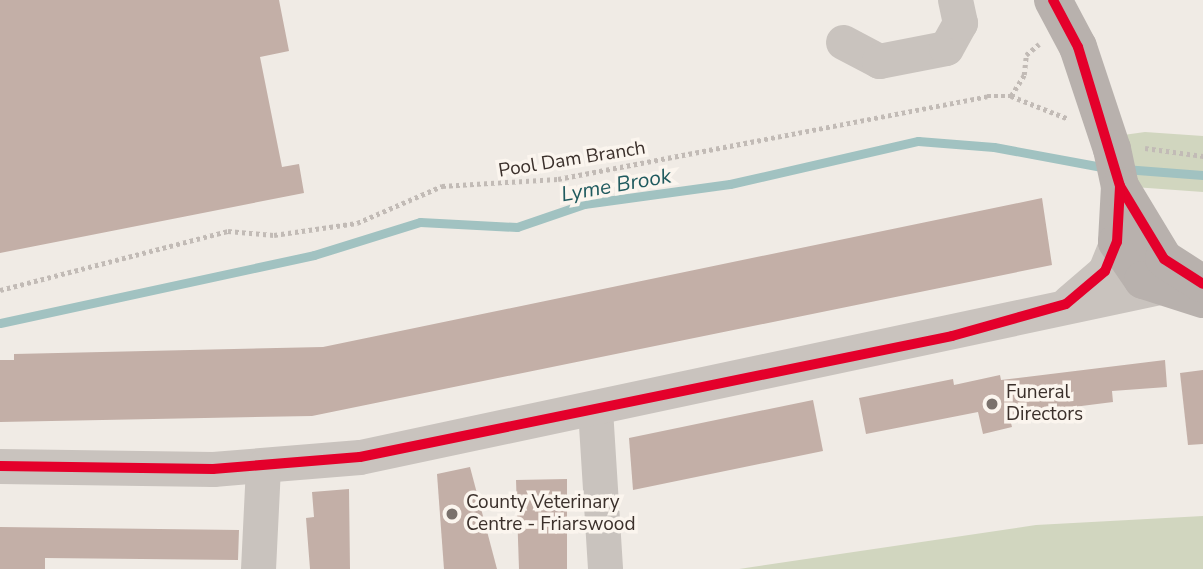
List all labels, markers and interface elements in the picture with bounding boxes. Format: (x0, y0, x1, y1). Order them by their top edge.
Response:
street label: Pool Dam Branch (497, 137, 647, 183)
water label: Lyme Brook (559, 163, 673, 207)
place label: Funeral Directors (1006, 382, 1083, 426)
marker: Funeral Directors (984, 396, 1000, 412)
place label: County Veterinary Centre - Friarswood (466, 492, 635, 536)
marker: County Veterinary Centre - Friarswood (444, 506, 460, 522)

